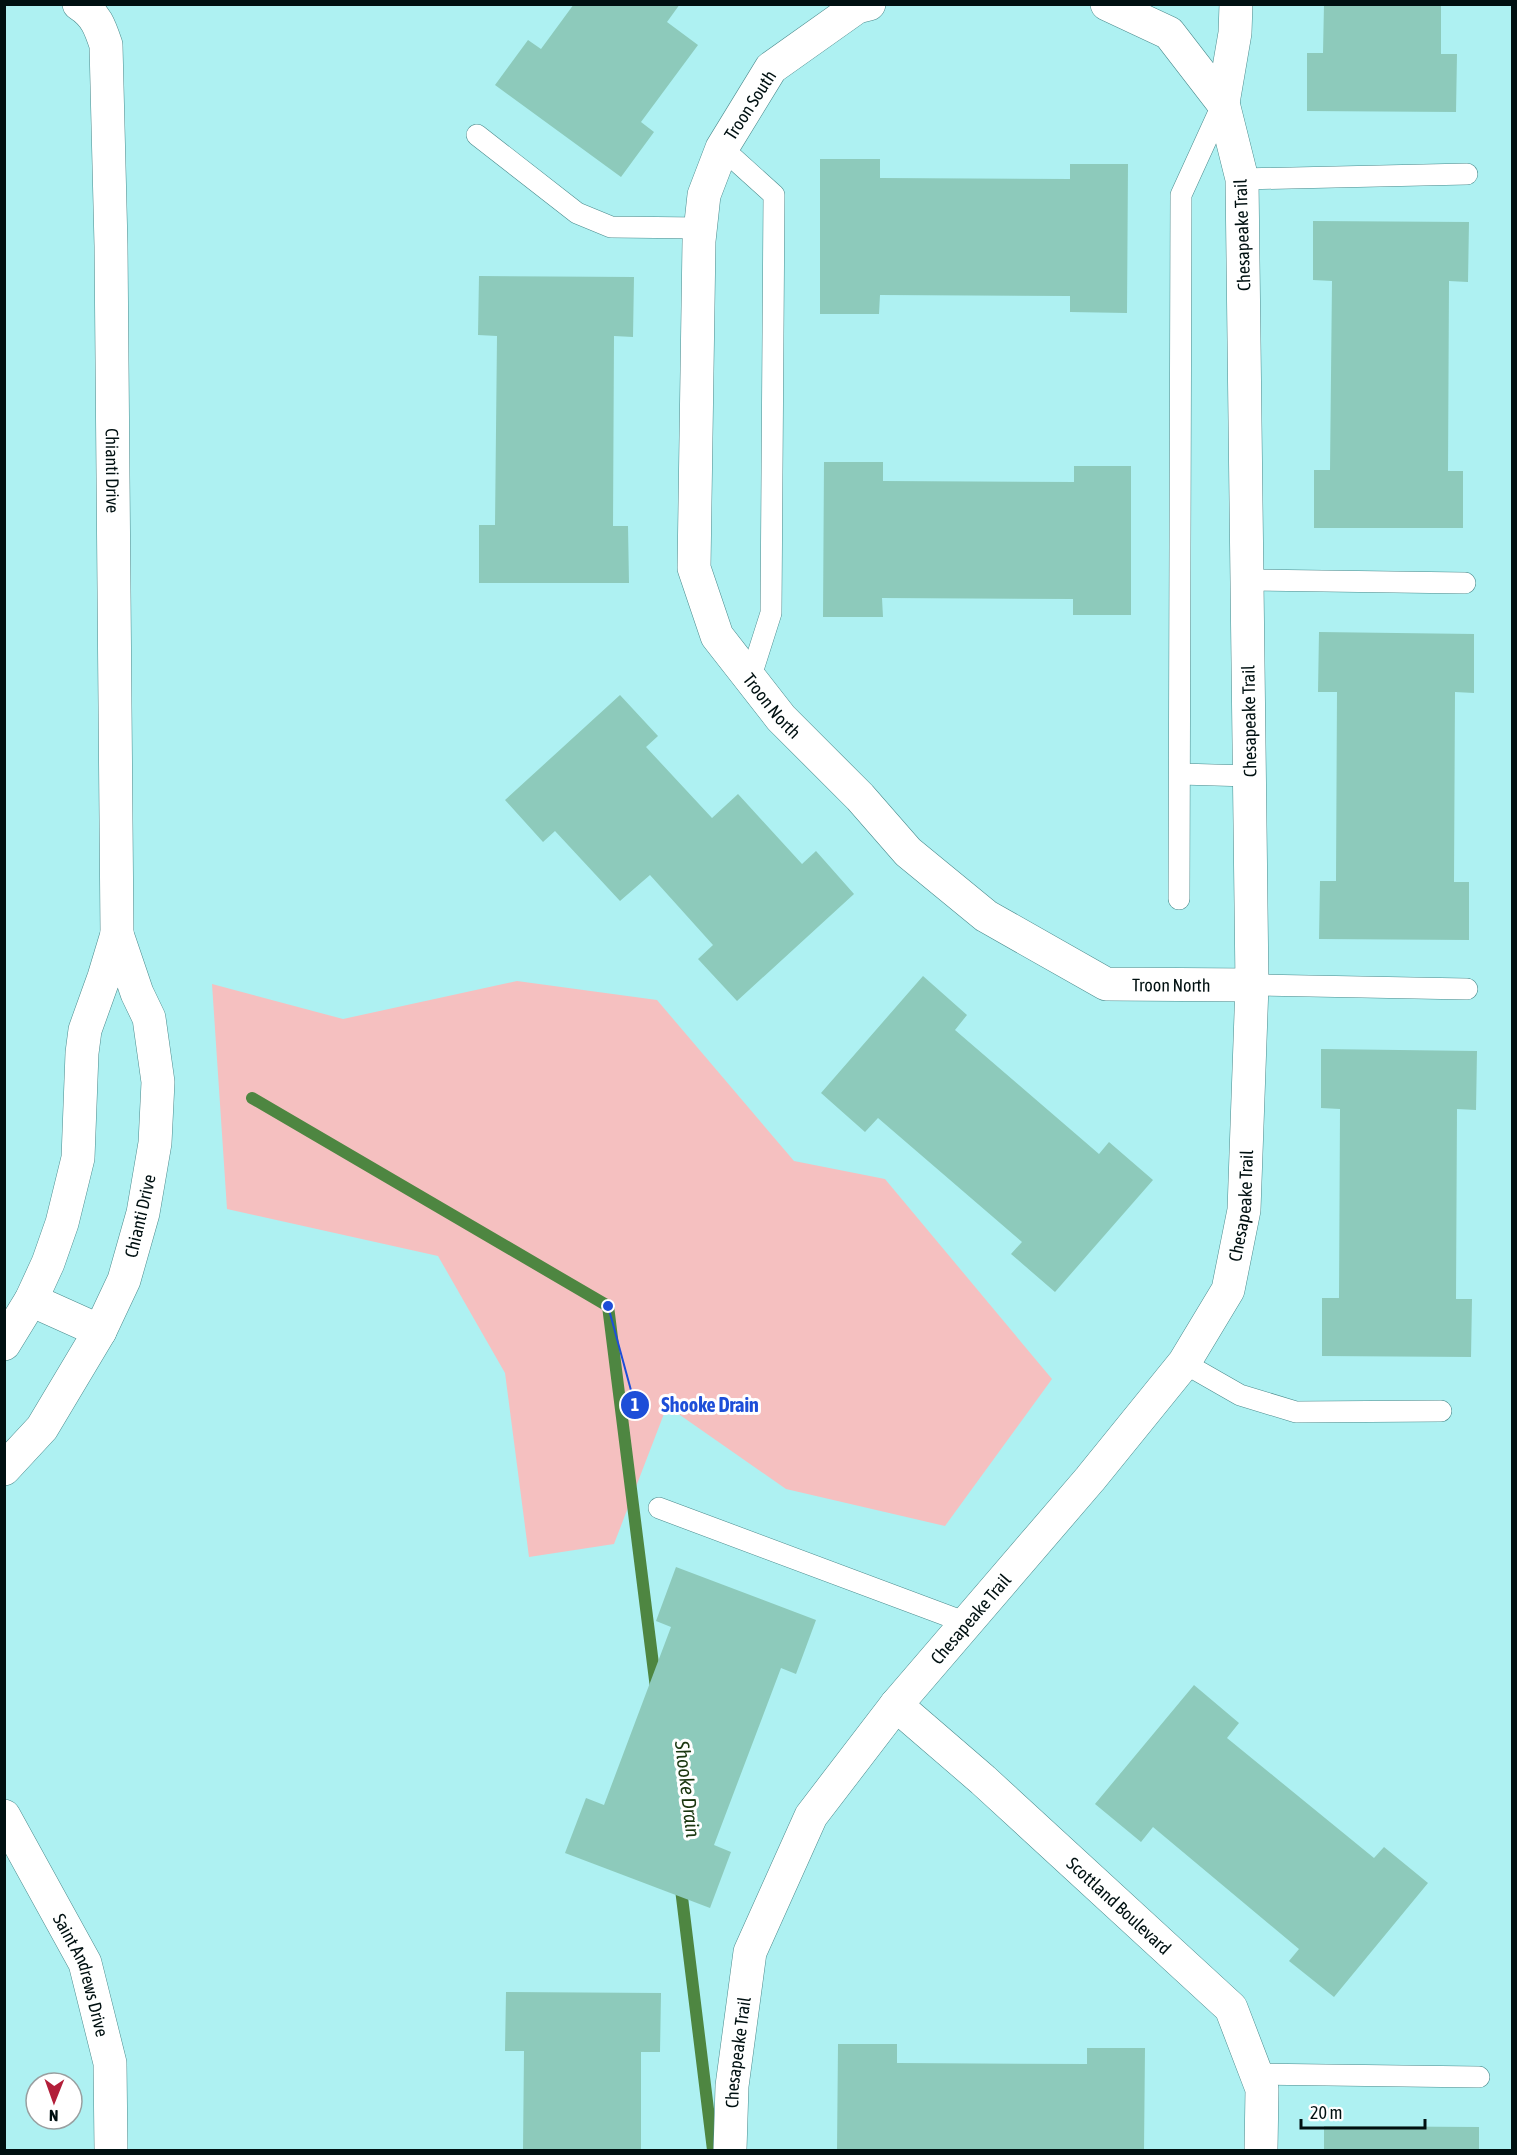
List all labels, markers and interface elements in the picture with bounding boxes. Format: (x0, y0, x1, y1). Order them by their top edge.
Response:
street label: Troon South (720, 66, 780, 144)
street label: Chesapeake Trail (1230, 178, 1254, 291)
street label: Chianti Drive (102, 428, 124, 513)
street label: Chesapeake Trail (1238, 665, 1260, 777)
street label: Troon North (739, 669, 806, 743)
street label: Troon North (1132, 974, 1211, 995)
street label: Chesapeake Trail (1223, 1149, 1257, 1263)
street label: Chianti Drive (120, 1172, 160, 1260)
callout: Shooke Drain (620, 1386, 771, 1424)
text: Shooke Drain (661, 1393, 759, 1416)
text: 1 (631, 1394, 639, 1415)
street label: Chesapeake Trail (926, 1569, 1015, 1668)
water label: Shooke Drain (671, 1738, 705, 1839)
street label: Scottland Boulevard (1063, 1852, 1176, 1958)
street label: Saint Andrews Drive (49, 1910, 113, 2039)
street label: Chesapeake Trail (721, 1995, 754, 2108)
north arrow (24, 2071, 84, 2131)
scale bar (1301, 2092, 1426, 2130)
text: 20 m (1310, 2102, 1342, 2123)
text: N (49, 2107, 59, 2125)

